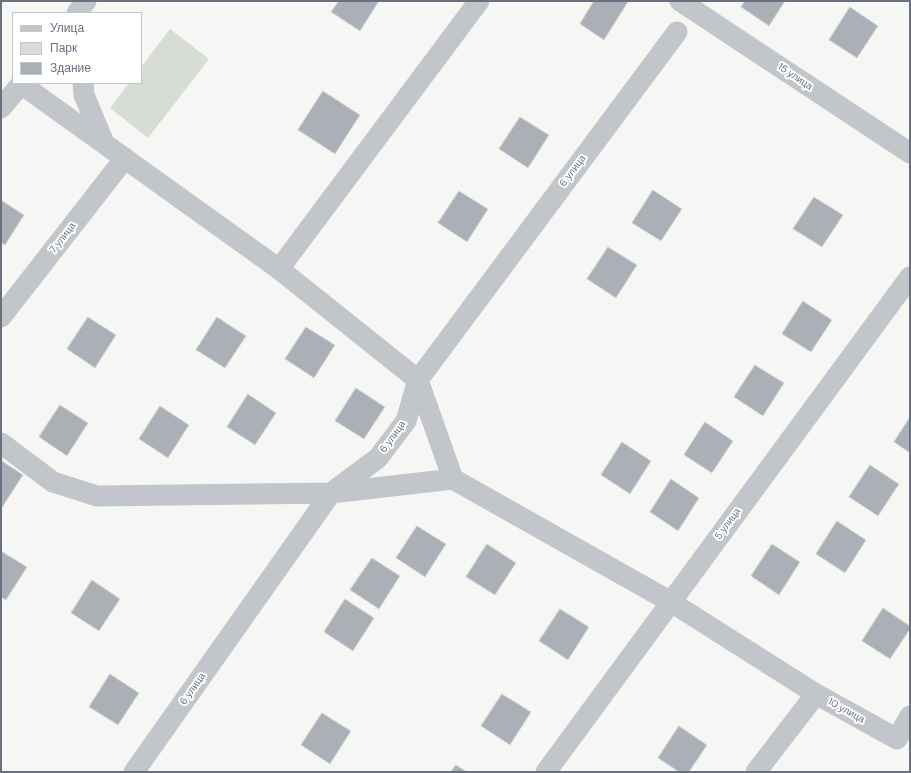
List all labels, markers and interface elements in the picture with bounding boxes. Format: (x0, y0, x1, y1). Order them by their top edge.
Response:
legend (12, 12, 142, 84)
text: Улица (50, 20, 84, 36)
text: Парк (50, 40, 77, 56)
text: Здание (50, 60, 91, 76)
street label: 15 улица (775, 61, 815, 93)
street label: 6 улица (557, 153, 589, 189)
street label: 7 улица (47, 220, 79, 256)
street label: 6 улица (377, 419, 409, 455)
street label: 5 улица (712, 506, 744, 542)
street label: 6 улица (178, 671, 208, 707)
street label: 10 улица (826, 696, 866, 726)

